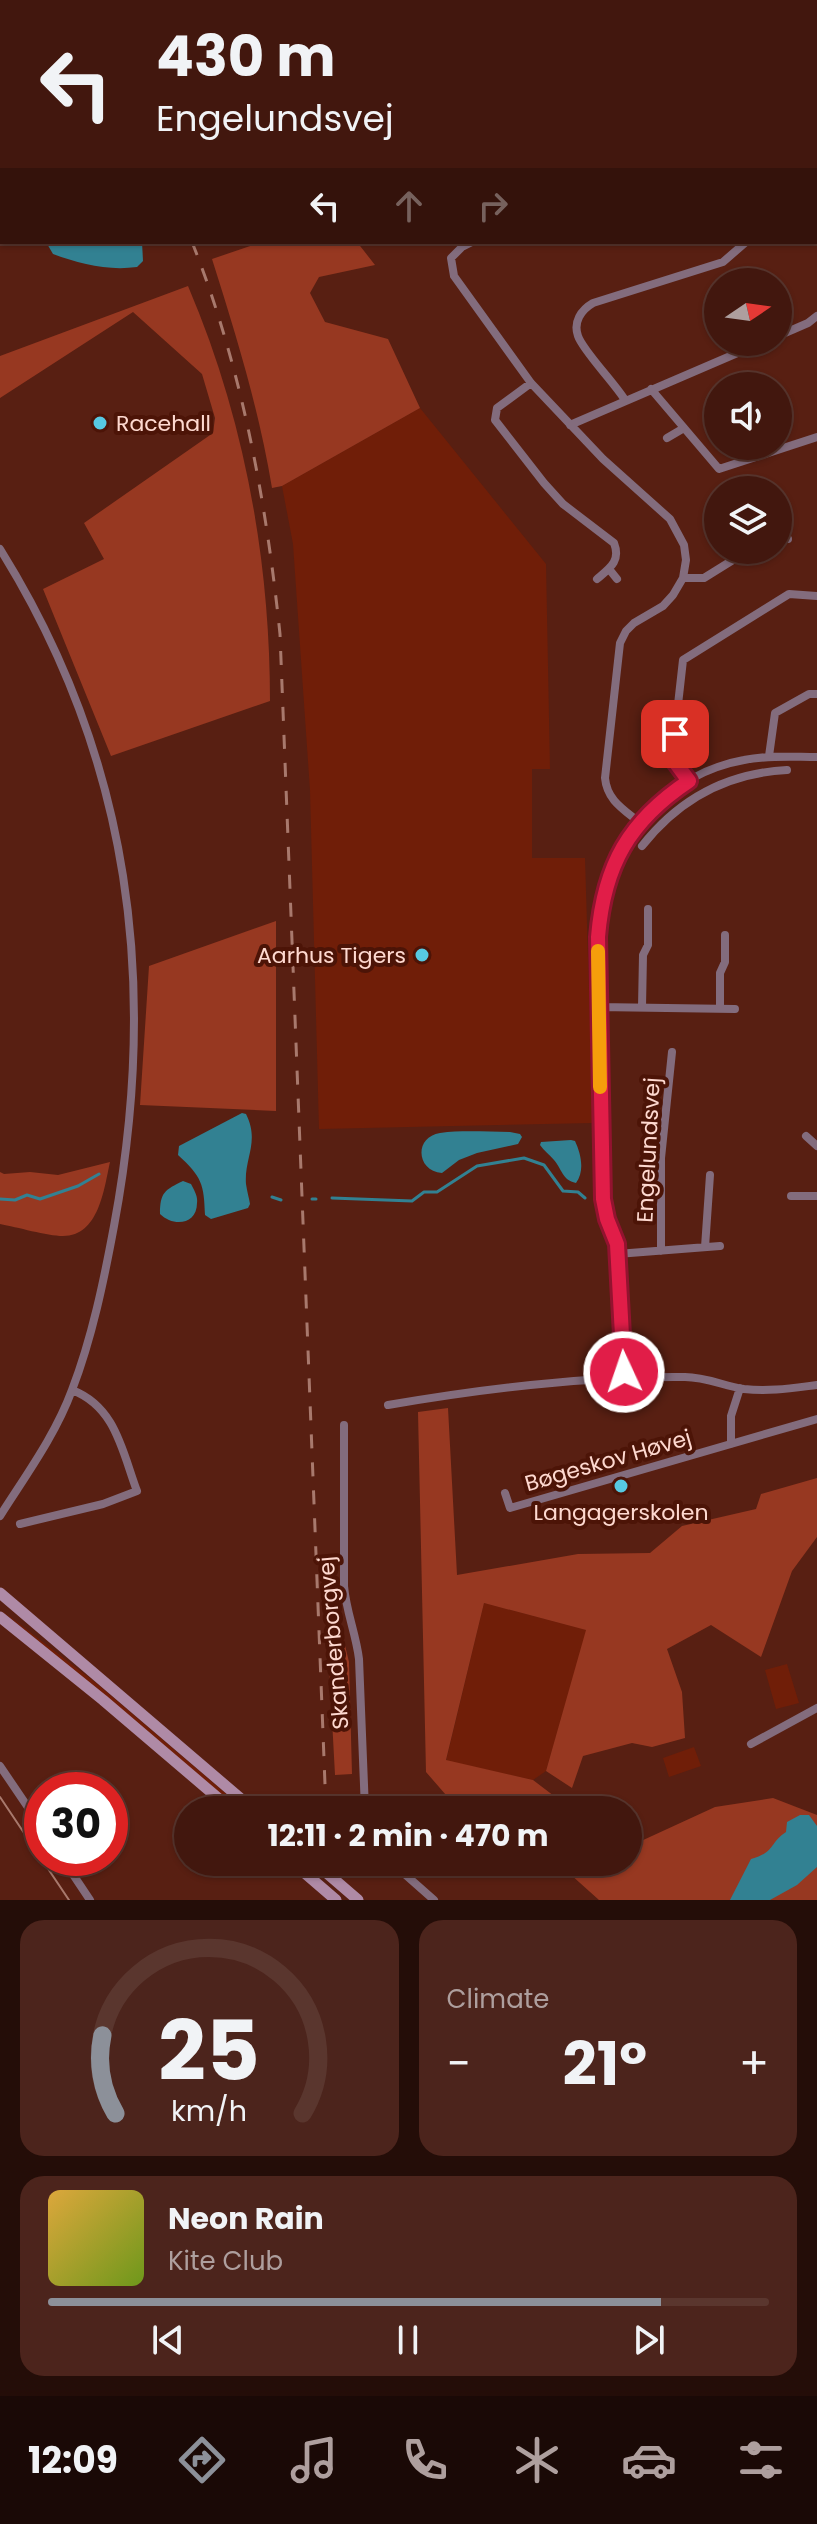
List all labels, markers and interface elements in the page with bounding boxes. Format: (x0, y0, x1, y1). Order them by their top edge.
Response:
text: 430 m (156, 17, 335, 96)
icon: left (24, 32, 128, 136)
text: Engelundsvej (156, 93, 394, 144)
icon: left (303, 184, 347, 228)
icon: ahead (387, 184, 431, 228)
icon: right (471, 184, 515, 228)
north arrow (704, 268, 792, 356)
map controls (704, 268, 792, 564)
button: sound (704, 372, 792, 460)
place label: Racehall (116, 408, 211, 439)
marker: Racehall (91, 414, 109, 432)
button: layers (704, 476, 792, 564)
pin (641, 700, 709, 768)
icon: arrive (653, 712, 697, 756)
place label: Aarhus Tigers (257, 940, 406, 971)
marker: Aarhus Tigers (413, 946, 431, 964)
street label: Engelundsvej (629, 1077, 668, 1223)
position arrow (582, 1330, 666, 1414)
street label: Bøgeskov Høvej (521, 1422, 695, 1499)
marker: Langagerskolen (612, 1477, 630, 1495)
place label: Langagerskolen (534, 1497, 708, 1528)
street label: Skanderborgvej (311, 1555, 356, 1731)
speed limit sign: 30 (24, 1772, 128, 1876)
text: 12:11 · 2 min · 470 m (267, 1814, 549, 1857)
text: Climate (447, 1981, 549, 2017)
text: 25 (158, 1993, 260, 2109)
text: 21° (563, 2022, 647, 2106)
text: − (447, 2033, 471, 2094)
text: + (739, 2033, 769, 2094)
text: km/h (171, 2091, 247, 2131)
text: Neon Rain (168, 2197, 324, 2240)
text: Kite Club (168, 2243, 283, 2279)
icon: previous (146, 2318, 190, 2362)
icon: pause (386, 2318, 430, 2362)
icon: next (627, 2318, 671, 2362)
icon: directions (174, 2432, 230, 2488)
icon: music (286, 2432, 342, 2488)
icon: phone (397, 2432, 453, 2488)
icon: climate (509, 2432, 565, 2488)
icon: car (621, 2432, 677, 2488)
icon: filters (733, 2432, 789, 2488)
text: 12:09 (28, 2435, 118, 2486)

